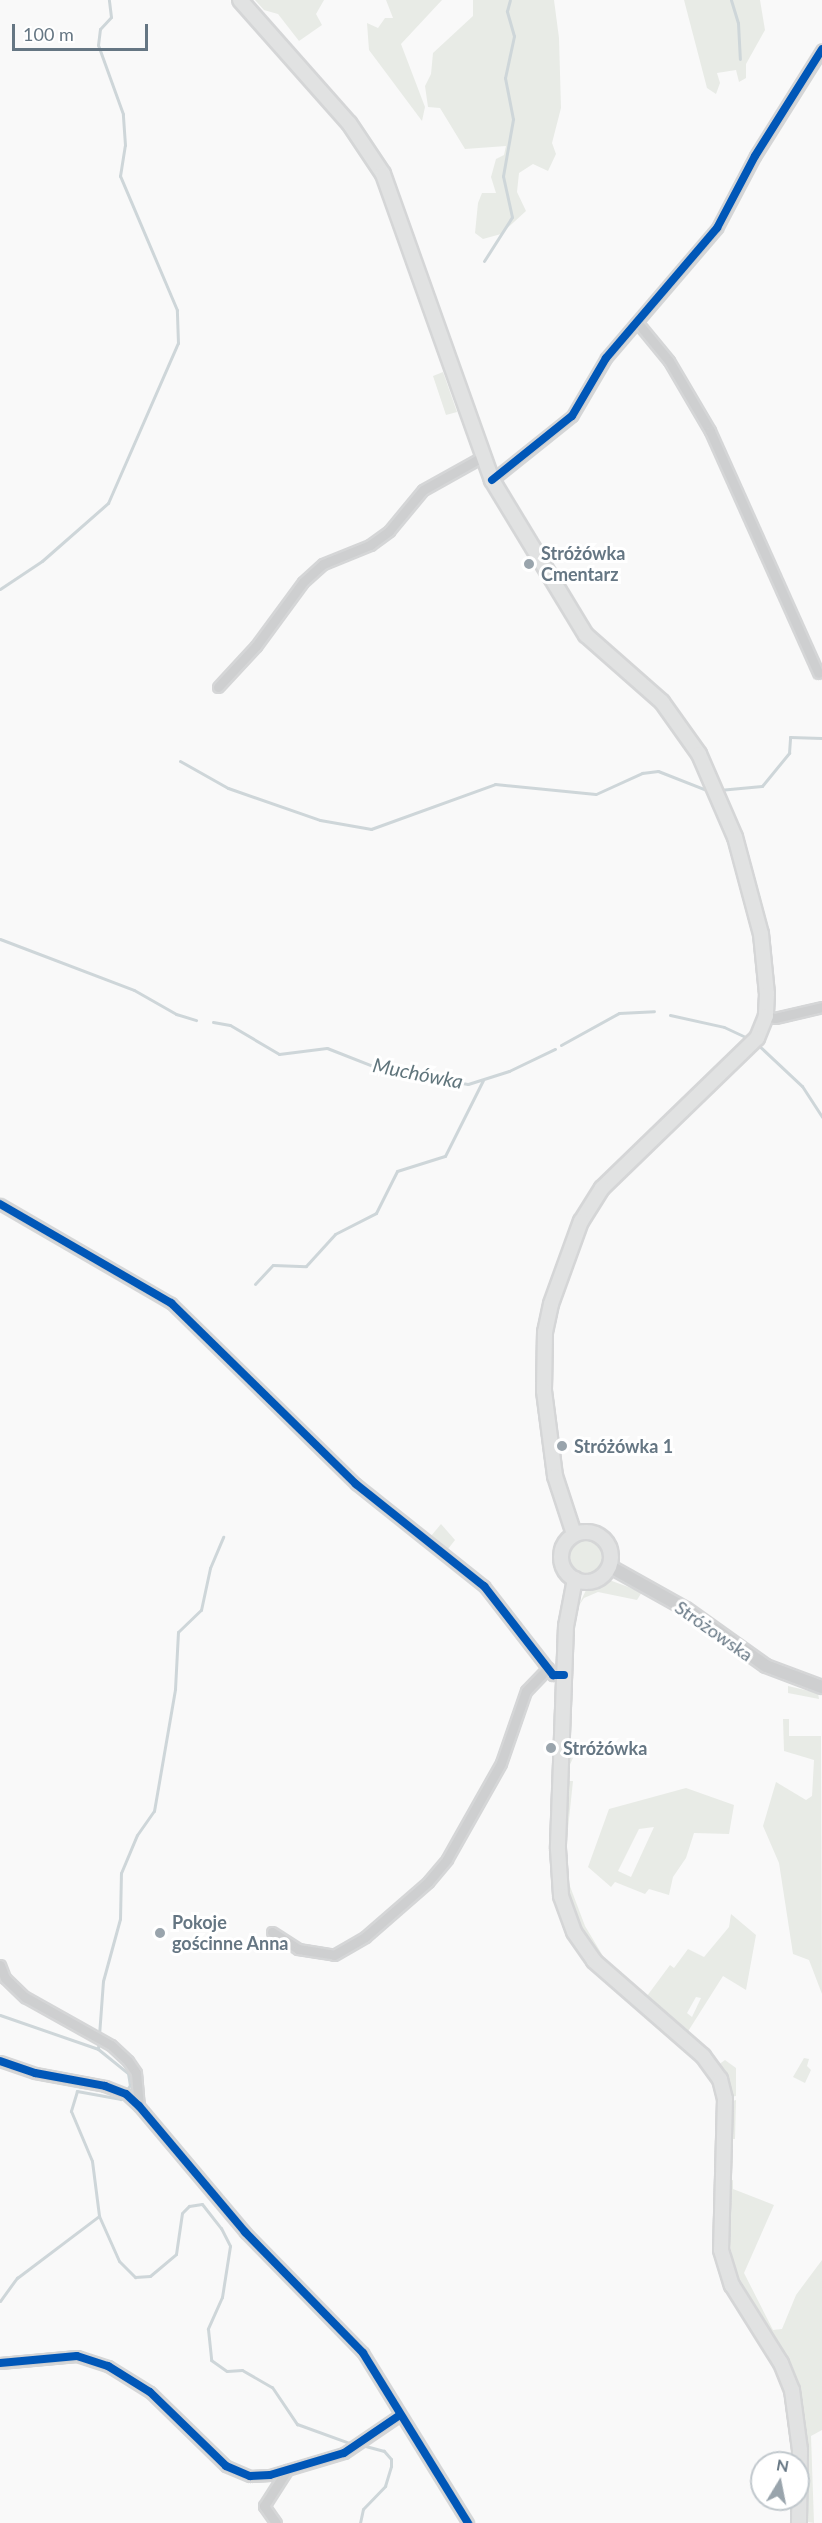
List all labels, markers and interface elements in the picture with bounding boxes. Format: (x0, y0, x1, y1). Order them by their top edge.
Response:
scale bar (15, 12, 152, 50)
text: 100 m (23, 23, 74, 45)
place label: Stróżówka Cmentarz (541, 543, 625, 586)
marker: Stróżówka Cmentarz (522, 557, 536, 571)
water label: Muchówka (371, 1053, 465, 1093)
place label: Stróżówka 1 (574, 1435, 673, 1457)
marker: Stróżówka 1 (555, 1439, 569, 1453)
street label: Stróżowska (671, 1596, 757, 1666)
place label: Stróżówka (563, 1737, 647, 1759)
marker: Stróżówka (544, 1741, 558, 1755)
place label: Pokoje gościnne Anna (172, 1912, 289, 1954)
marker: Pokoje gościnne Anna (153, 1926, 167, 1940)
north arrow (750, 2451, 810, 2511)
text: N (775, 2454, 791, 2475)

